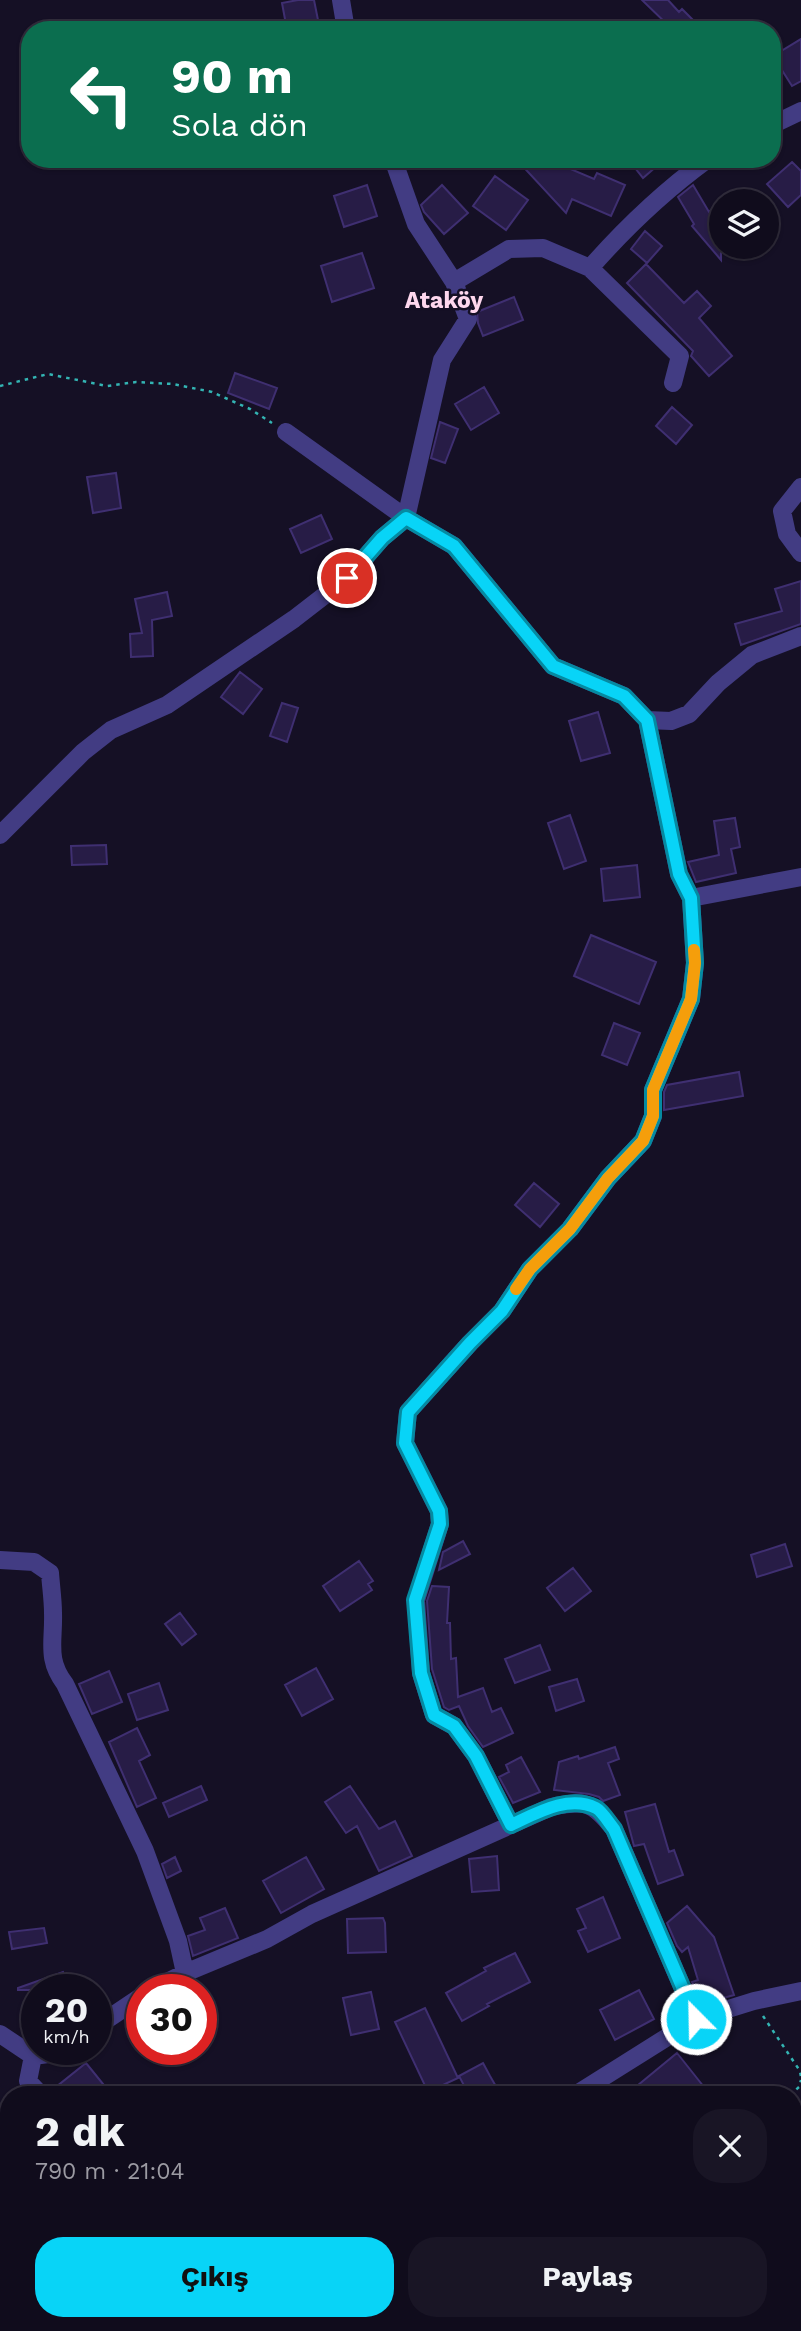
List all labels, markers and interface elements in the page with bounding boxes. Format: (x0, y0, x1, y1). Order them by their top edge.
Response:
text: 90 m (171, 47, 293, 105)
icon: left (56, 49, 147, 140)
text: Sola dön (171, 106, 308, 144)
map controls (709, 189, 779, 259)
button: layers (709, 189, 779, 259)
district label: Ataköy (405, 287, 483, 314)
pin (317, 548, 377, 608)
icon: arrive (328, 559, 366, 597)
speed limit sign: 30 (126, 1974, 217, 2065)
position arrow (659, 1982, 733, 2056)
text: 20 (45, 1989, 88, 2031)
text: km/h (43, 2026, 90, 2047)
text: 2 dk (35, 2107, 125, 2156)
button: close (693, 2109, 767, 2183)
text: 790 m · 21:04 (35, 2158, 185, 2185)
button: Çıkış (35, 2237, 394, 2317)
button: Paylaş (408, 2237, 767, 2317)

